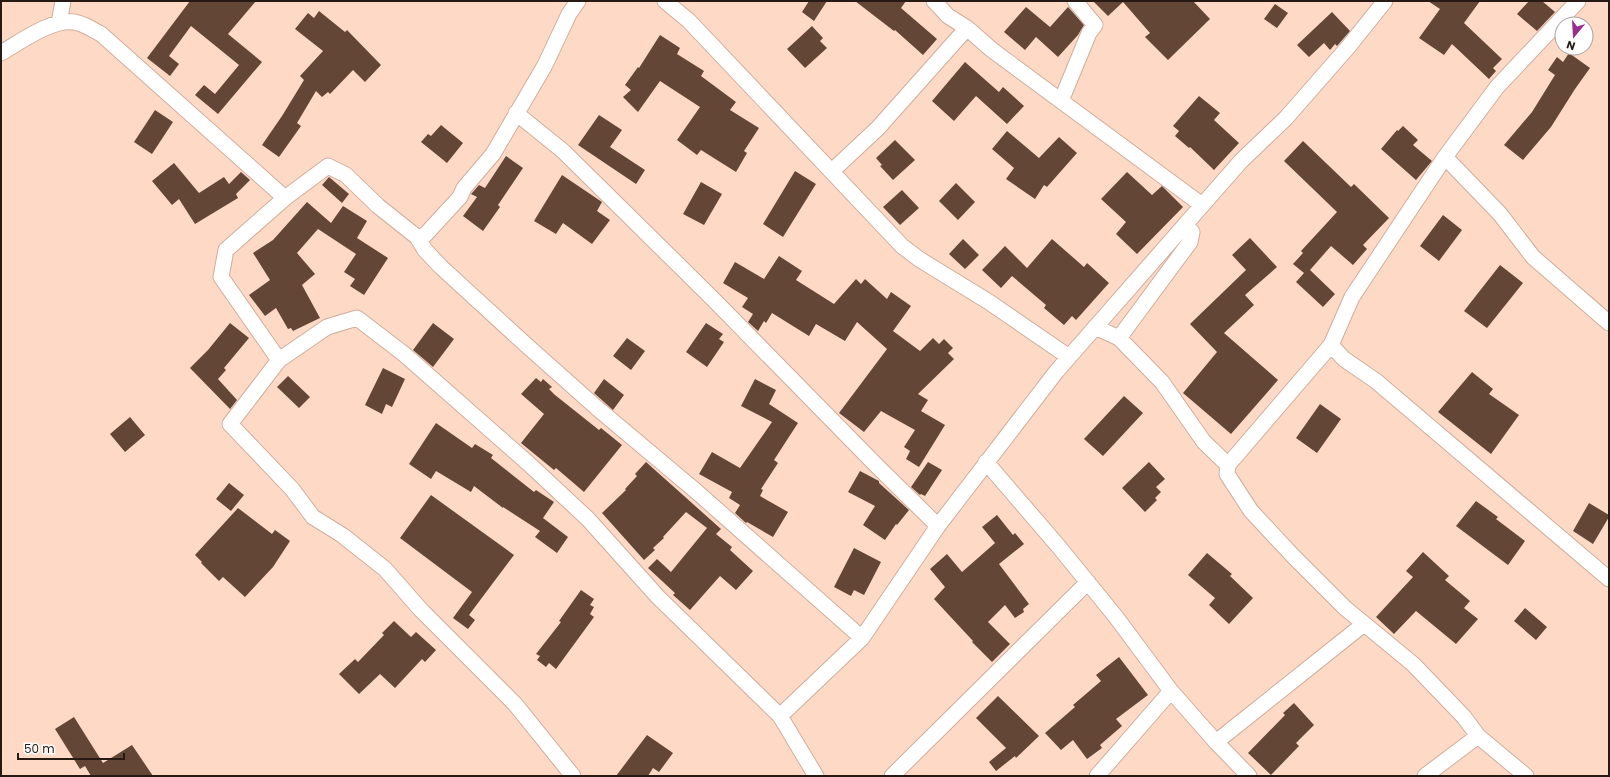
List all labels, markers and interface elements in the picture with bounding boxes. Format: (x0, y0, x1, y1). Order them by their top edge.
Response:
north arrow (1554, 16, 1594, 56)
text: N (1564, 37, 1577, 54)
scale bar (18, 735, 124, 761)
text: 50 m (24, 740, 55, 757)

